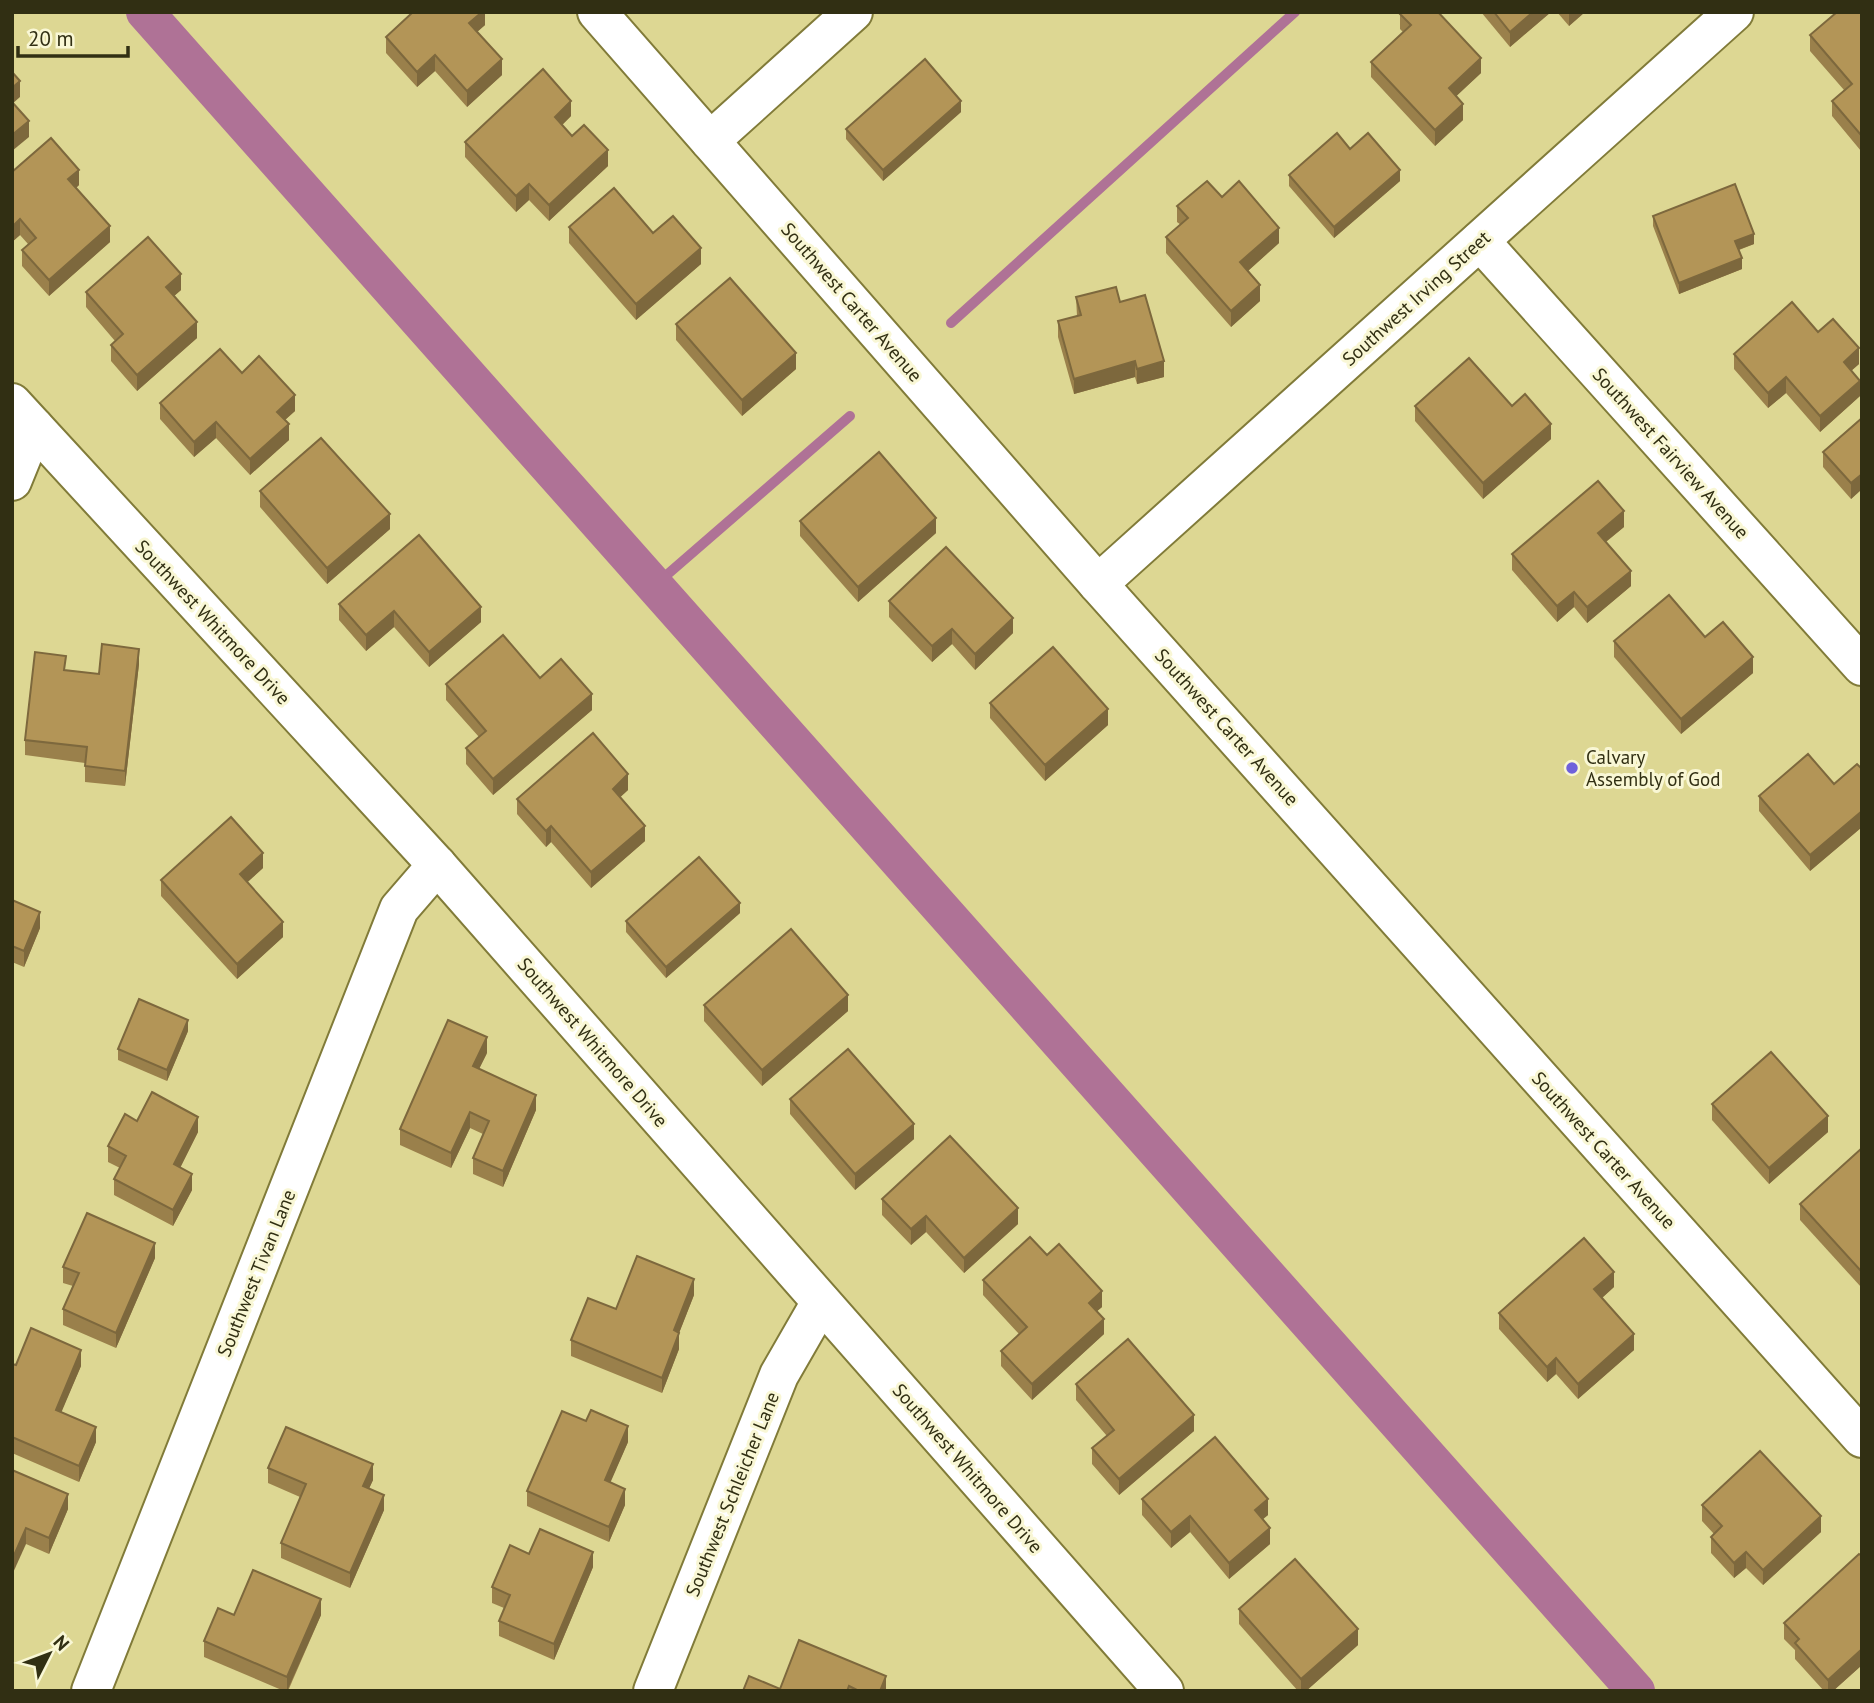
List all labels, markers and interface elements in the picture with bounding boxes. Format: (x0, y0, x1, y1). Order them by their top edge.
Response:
scale bar (18, 14, 128, 58)
text: 20 m (28, 25, 74, 52)
street label: Southwest Carter Avenue (776, 217, 928, 387)
street label: Southwest Irving Street (1337, 225, 1495, 371)
street label: Southwest Fairview Avenue (1588, 362, 1754, 544)
street label: Southwest Whitmore Drive (130, 534, 296, 710)
street label: Southwest Carter Avenue (1150, 643, 1304, 811)
place label: Calvary Assembly of God (1586, 745, 1720, 791)
marker: Calvary Assembly of God (1564, 760, 1580, 776)
street label: Southwest Whitmore Drive (513, 952, 673, 1132)
street label: Southwest Carter Avenue (1527, 1066, 1681, 1234)
street label: Southwest Tivan Lane (211, 1186, 301, 1360)
street label: Southwest Whitmore Drive (888, 1378, 1048, 1558)
street label: Southwest Schleicher Lane (680, 1388, 784, 1600)
north arrow (14, 1619, 84, 1689)
text: N (49, 1630, 75, 1655)

